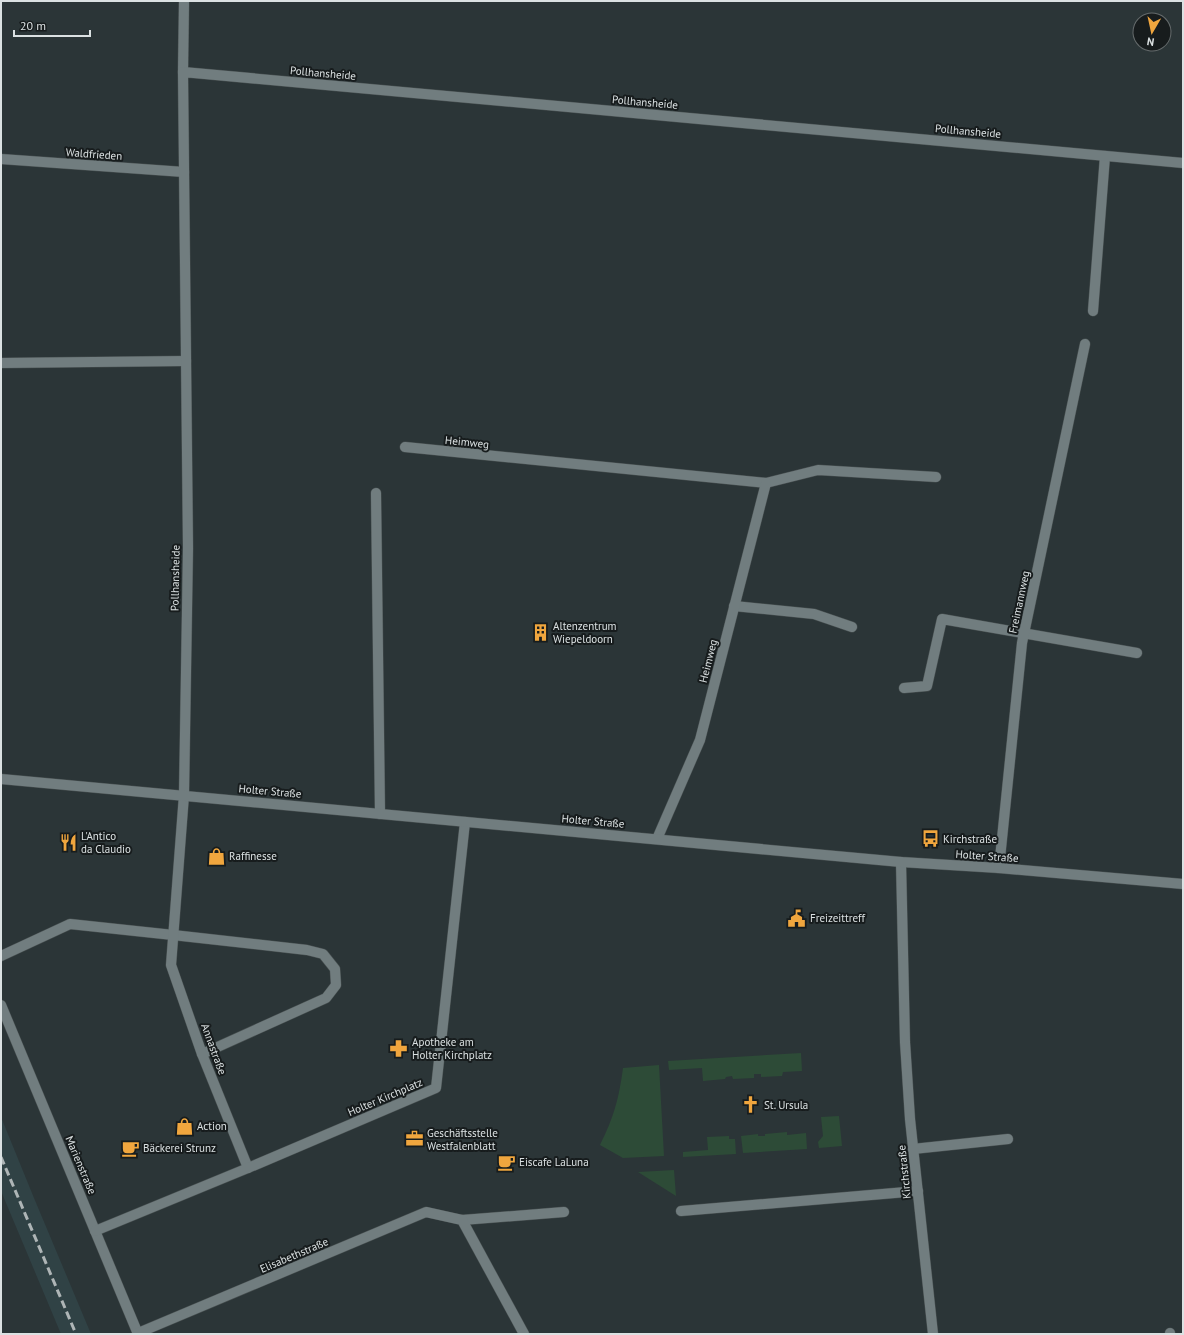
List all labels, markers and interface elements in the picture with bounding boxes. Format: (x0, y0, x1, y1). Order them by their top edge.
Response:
scale bar (14, 12, 90, 38)
north arrow (1132, 12, 1172, 52)
text: 20 m (20, 18, 46, 33)
text: N (1146, 34, 1155, 49)
street label: Pollhansheide (289, 63, 357, 83)
street label: Pollhansheide (611, 92, 679, 112)
street label: Pollhansheide (934, 121, 1002, 141)
street label: Waldfrieden (65, 145, 123, 163)
street label: Heimweg (444, 433, 490, 451)
street label: Pollhansheide (167, 544, 183, 611)
street label: Freimannweg (1006, 569, 1032, 635)
place label: Altenzentrum Wiepeldoorn (553, 619, 617, 646)
building icon: Altenzentrum Wiepeldoorn (530, 622, 550, 642)
street label: Heimweg (696, 638, 720, 684)
street label: Holter Straße (238, 781, 303, 801)
street label: Holter Straße (561, 811, 626, 831)
place label: L'Antico da Claudio (81, 829, 131, 856)
bus stop icon: Kirchstraße (920, 829, 940, 849)
restaurant icon: L'Antico da Claudio (58, 832, 78, 852)
place label: Kirchstraße (943, 832, 997, 846)
shop icon: Raffinesse (206, 846, 226, 866)
street label: Holter Straße (955, 847, 1019, 865)
place label: Raffinesse (229, 849, 277, 863)
public building icon: Freizeittreff (787, 908, 807, 928)
place label: Freizeittreff (810, 911, 866, 925)
street label: Annastraße (198, 1021, 230, 1077)
place label: Apotheke am Holter Kirchplatz (412, 1035, 492, 1062)
pharmacy icon: Apotheke am Holter Kirchplatz (389, 1038, 409, 1058)
street label: Holter Kirchplatz (345, 1075, 425, 1119)
church icon: St. Ursula (741, 1095, 761, 1115)
place label: St. Ursula (764, 1098, 808, 1112)
shop icon: Action (174, 1116, 194, 1136)
place label: Action (197, 1119, 227, 1133)
place label: Geschäftsstelle Westfalenblatt (427, 1126, 498, 1153)
office icon: Geschäftsstelle Westfalenblatt (404, 1129, 424, 1149)
street label: Marienstraße (62, 1134, 100, 1197)
cafe icon: Bäckerei Strunz (120, 1138, 140, 1158)
place label: Bäckerei Strunz (143, 1141, 216, 1155)
street label: Kirchstraße (894, 1144, 914, 1200)
cafe icon: Eiscafe LaLuna (496, 1152, 516, 1172)
place label: Eiscafe LaLuna (519, 1155, 589, 1169)
street label: Elisabethstraße (258, 1234, 331, 1276)

